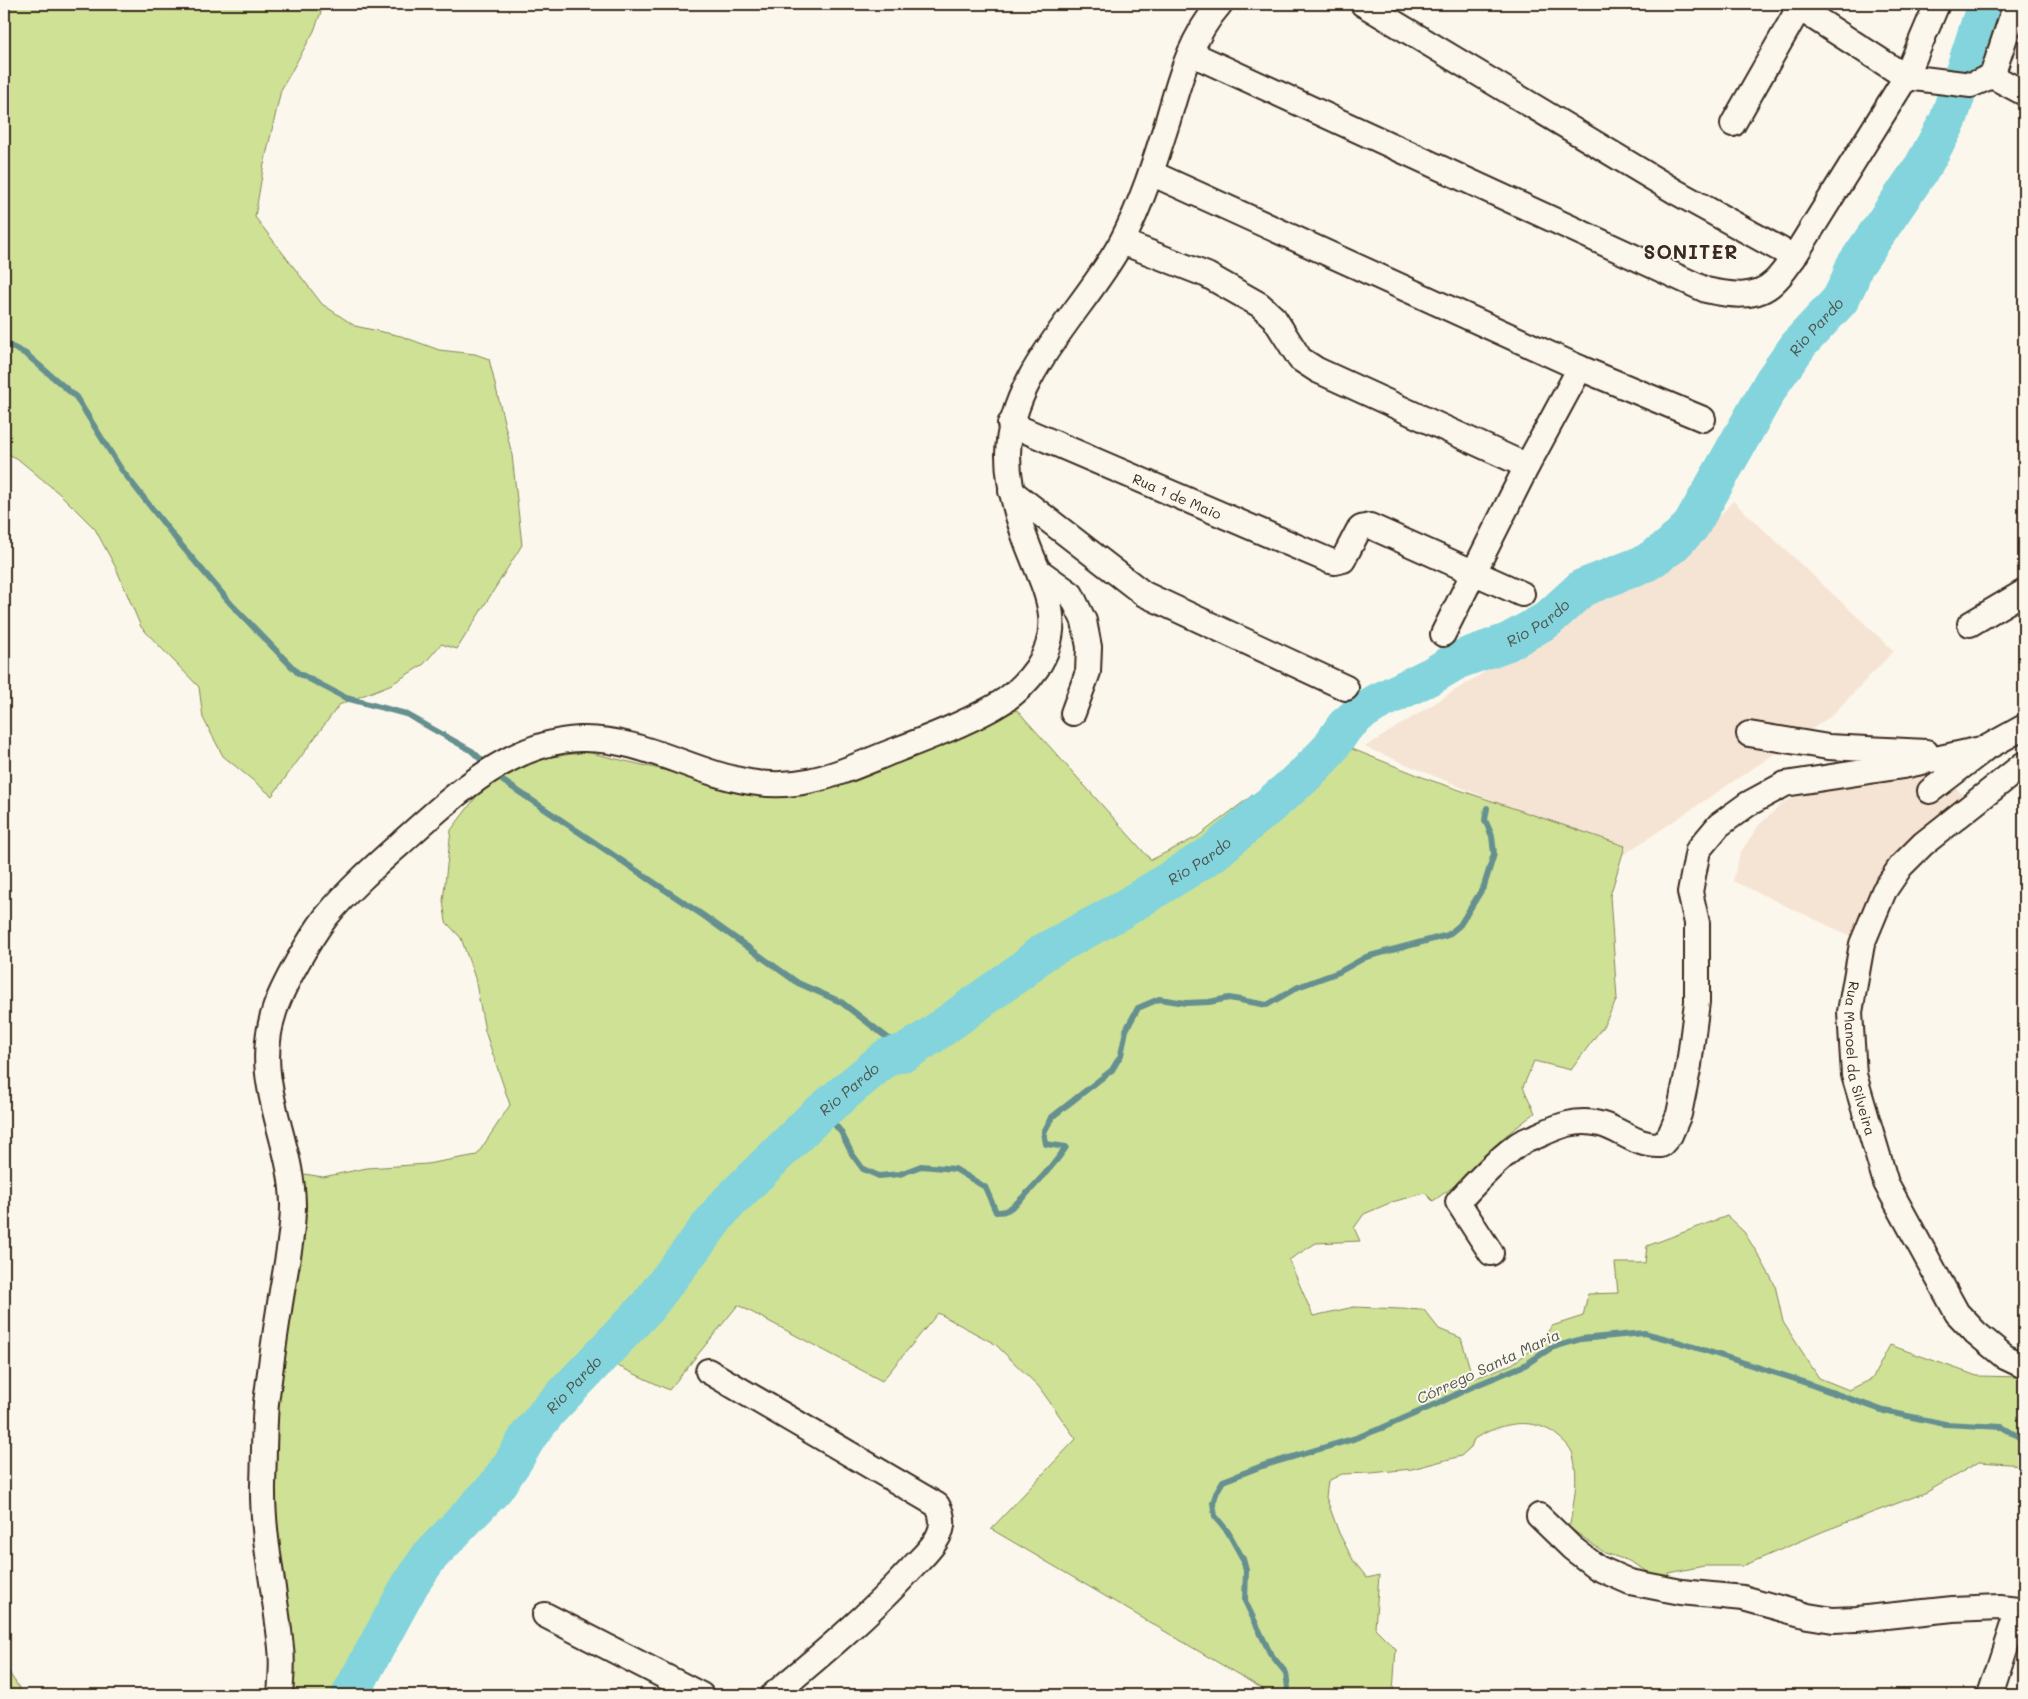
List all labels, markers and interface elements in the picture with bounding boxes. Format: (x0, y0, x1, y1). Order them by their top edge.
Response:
district label: SONITER (1644, 239, 1738, 264)
water label: Rio Pardo (1784, 293, 1848, 360)
street label: Rua 1 de Maio (1130, 468, 1225, 523)
water label: Rio Pardo (1502, 594, 1574, 651)
water label: Rio Pardo (1164, 832, 1235, 889)
street label: Rua Manoel da Silveira (1840, 980, 1881, 1138)
water label: Rio Pardo (815, 1058, 883, 1120)
water label: Córrego Santa Maria (1413, 1324, 1563, 1408)
water label: Rio Pardo (541, 1351, 606, 1418)

